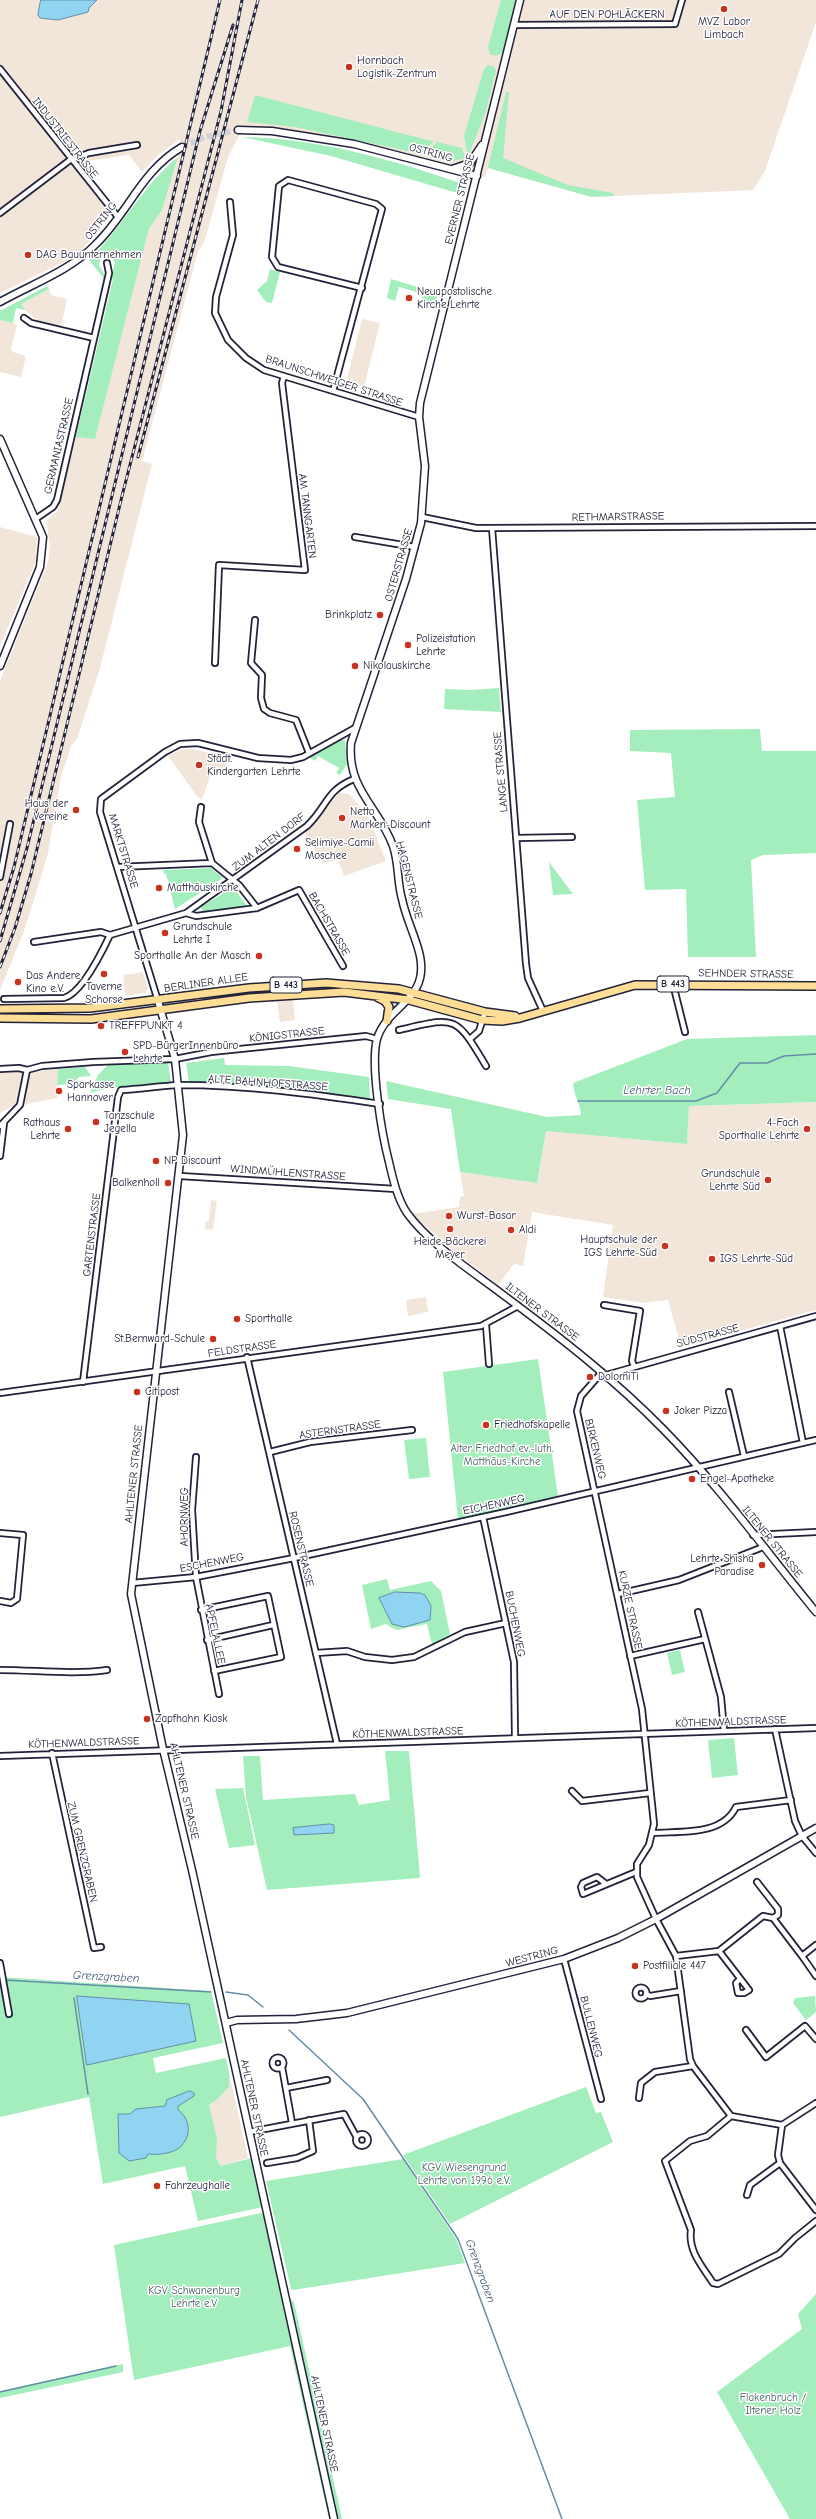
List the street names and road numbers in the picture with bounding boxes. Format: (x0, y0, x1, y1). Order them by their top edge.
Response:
street label: AUF DEN POHLÄCKERN (550, 8, 664, 22)
street label: INDUSTRIESTRASSE (29, 95, 101, 181)
street label: OSTRING (408, 141, 454, 165)
street label: EVERNER STRASSE (442, 152, 478, 246)
street label: OSTRING (82, 199, 120, 243)
street label: BRAUNSCHWEIGER STRASSE (264, 353, 404, 409)
street label: GERMANIASTRASSE (42, 397, 76, 495)
street label: AM TANNGARTEN (295, 473, 319, 559)
street label: RETHMARSTRASSE (572, 510, 664, 524)
street label: OSTERSTRASSE (382, 527, 416, 603)
street label: LANGE STRASSE (491, 731, 511, 813)
street label: ZUM ALTEN DORF (230, 810, 308, 874)
street label: MARKTSTRASSE (105, 812, 141, 890)
street label: HAGENSTRASSE (393, 840, 425, 920)
street label: BACHSTRASSE (305, 890, 353, 958)
street label: SEHNDER STRASSE (698, 967, 794, 981)
street label: BERLINER ALLEE (163, 971, 249, 995)
road number: B 443 (657, 976, 689, 992)
road number: B 443 (270, 977, 302, 993)
street label: KÖNIGSTRASSE (249, 1024, 325, 1046)
street label: ALTE BAHNHOFSTRASSE (208, 1072, 328, 1094)
street label: WINDMÜHLENSTRASSE (230, 1162, 346, 1184)
street label: GARTENSTRASSE (80, 1193, 104, 1277)
street label: ILTENER STRASSE (503, 1280, 581, 1344)
street label: SÜDSTRASSE (675, 1321, 741, 1351)
street label: FELDSTRASSE (207, 1338, 277, 1360)
street label: BIRKENWEG (582, 1417, 608, 1481)
street label: ASTERNSTRASSE (298, 1418, 382, 1442)
street label: AHLTENER STRASSE (122, 1424, 146, 1524)
street label: AHORNWEG (178, 1487, 192, 1547)
street label: EICHENWEG (462, 1492, 526, 1518)
street label: ILTENER STRASSE (739, 1503, 805, 1581)
street label: ROSENSTRASSE (286, 1510, 316, 1588)
street label: ESCHENWEG (179, 1550, 245, 1576)
street label: KURZE STRASSE (615, 1569, 645, 1651)
street label: BUCHENWEG (502, 1590, 528, 1658)
street label: APFELALLEE (202, 1602, 228, 1666)
street label: KÖTHENWALDSTRASSE (675, 1713, 787, 1731)
street label: KÖTHENWALDSTRASSE (352, 1724, 464, 1742)
street label: KÖTHENWALDSTRASSE (28, 1734, 140, 1752)
street label: AHLTENER STRASSE (166, 1741, 202, 1841)
street label: ZUM GRENZGRABEN (64, 1800, 100, 1904)
street label: WESTRING (504, 1944, 560, 1970)
street label: BULLENWEG (577, 1995, 605, 2059)
street label: AHLTENER STRASSE (237, 2058, 271, 2158)
street label: AHLTENER STRASSE (307, 2374, 341, 2474)

